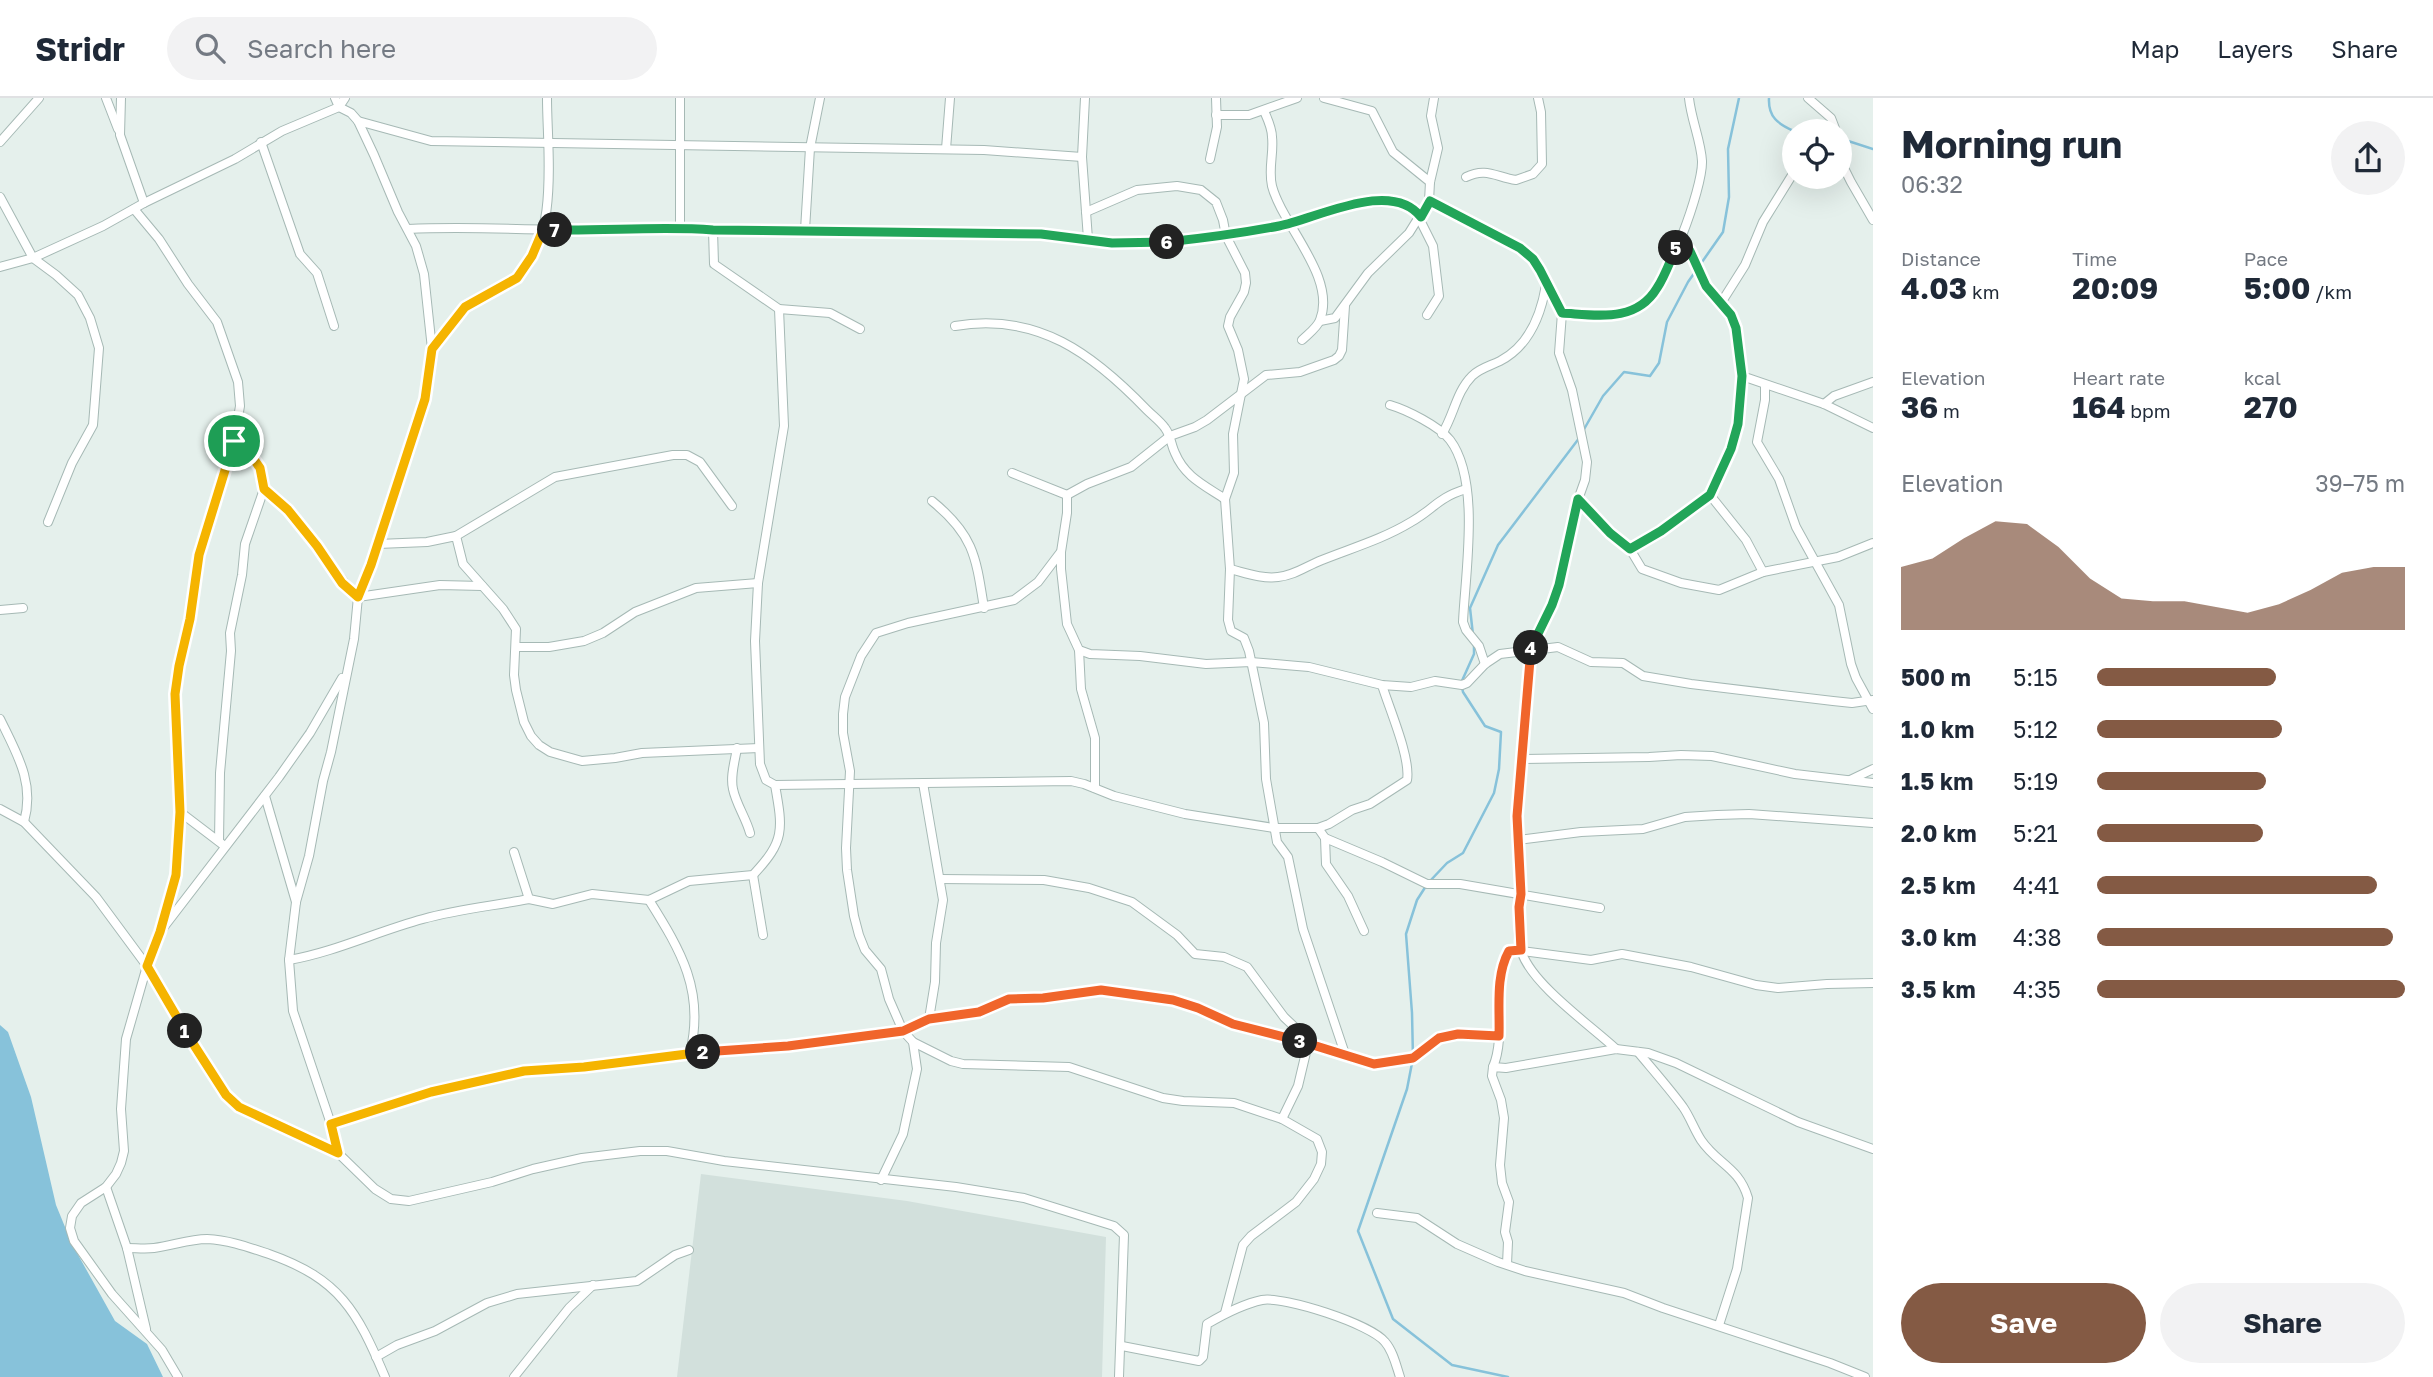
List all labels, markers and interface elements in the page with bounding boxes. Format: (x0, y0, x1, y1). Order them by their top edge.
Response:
search box (167, 17, 657, 80)
text: Stridr (35, 29, 125, 68)
icon: search (191, 29, 229, 67)
text: Search here (247, 33, 396, 64)
text: Map (2130, 34, 2179, 63)
text: Layers (2217, 34, 2293, 63)
text: Share (2331, 34, 2398, 63)
map controls (1782, 119, 1852, 189)
button: locate (1782, 119, 1852, 189)
text: Morning run (1901, 121, 2122, 166)
button: share (2331, 121, 2405, 195)
text: 06:32 (1901, 170, 1963, 198)
pin: 7 (538, 212, 572, 248)
text: 7 (549, 218, 560, 241)
pin: 6 (1150, 225, 1184, 260)
text: 6 (1160, 230, 1173, 253)
pin: 5 (1658, 230, 1694, 266)
text: 5 (1670, 236, 1681, 259)
text: Distance (1901, 247, 1981, 270)
text: Time (2072, 247, 2117, 270)
text: Pace (2244, 247, 2288, 270)
text: 4.03 (1901, 270, 1967, 306)
text: 20:09 (2072, 270, 2158, 306)
text: 5:00 (2244, 270, 2311, 306)
text: km (1967, 280, 1999, 303)
text: /km (2311, 280, 2352, 303)
text: Elevation (1901, 366, 1986, 389)
text: Heart rate (2072, 366, 2165, 389)
text: kcal (2244, 366, 2281, 389)
text: 36 (1901, 389, 1938, 425)
text: 164 (2072, 389, 2126, 425)
text: 270 (2244, 389, 2298, 425)
text: m (1938, 399, 1960, 422)
text: bpm (2126, 399, 2171, 422)
pin (204, 411, 264, 471)
icon: arrive (215, 422, 253, 460)
text: Elevation (1901, 469, 2003, 497)
text: 39–75 m (2315, 469, 2405, 497)
pin: 4 (1514, 630, 1548, 666)
text: 4 (1525, 636, 1536, 659)
text: 500 m (1901, 663, 1971, 691)
text: 5:15 (2013, 663, 2058, 691)
text: 1.0 km (1901, 715, 1974, 743)
text: 5:12 (2013, 715, 2058, 743)
text: 1.5 km (1901, 767, 1973, 795)
text: 5:19 (2013, 767, 2058, 795)
text: 2.0 km (1901, 819, 1977, 847)
text: 5:21 (2013, 819, 2058, 847)
text: 2.5 km (1901, 871, 1976, 899)
text: 4:41 (2013, 871, 2059, 899)
text: 3.0 km (1901, 923, 1977, 951)
text: 4:38 (2013, 923, 2061, 951)
text: 3.5 km (1901, 975, 1976, 1003)
text: 4:35 (2013, 975, 2061, 1003)
pin: 1 (168, 1014, 202, 1048)
text: 1 (180, 1019, 189, 1042)
pin: 3 (1282, 1024, 1318, 1058)
text: 3 (1294, 1029, 1305, 1052)
pin: 2 (686, 1034, 720, 1070)
text: 2 (697, 1040, 708, 1063)
button: Save (1901, 1283, 2146, 1363)
button: Share (2160, 1283, 2405, 1363)

